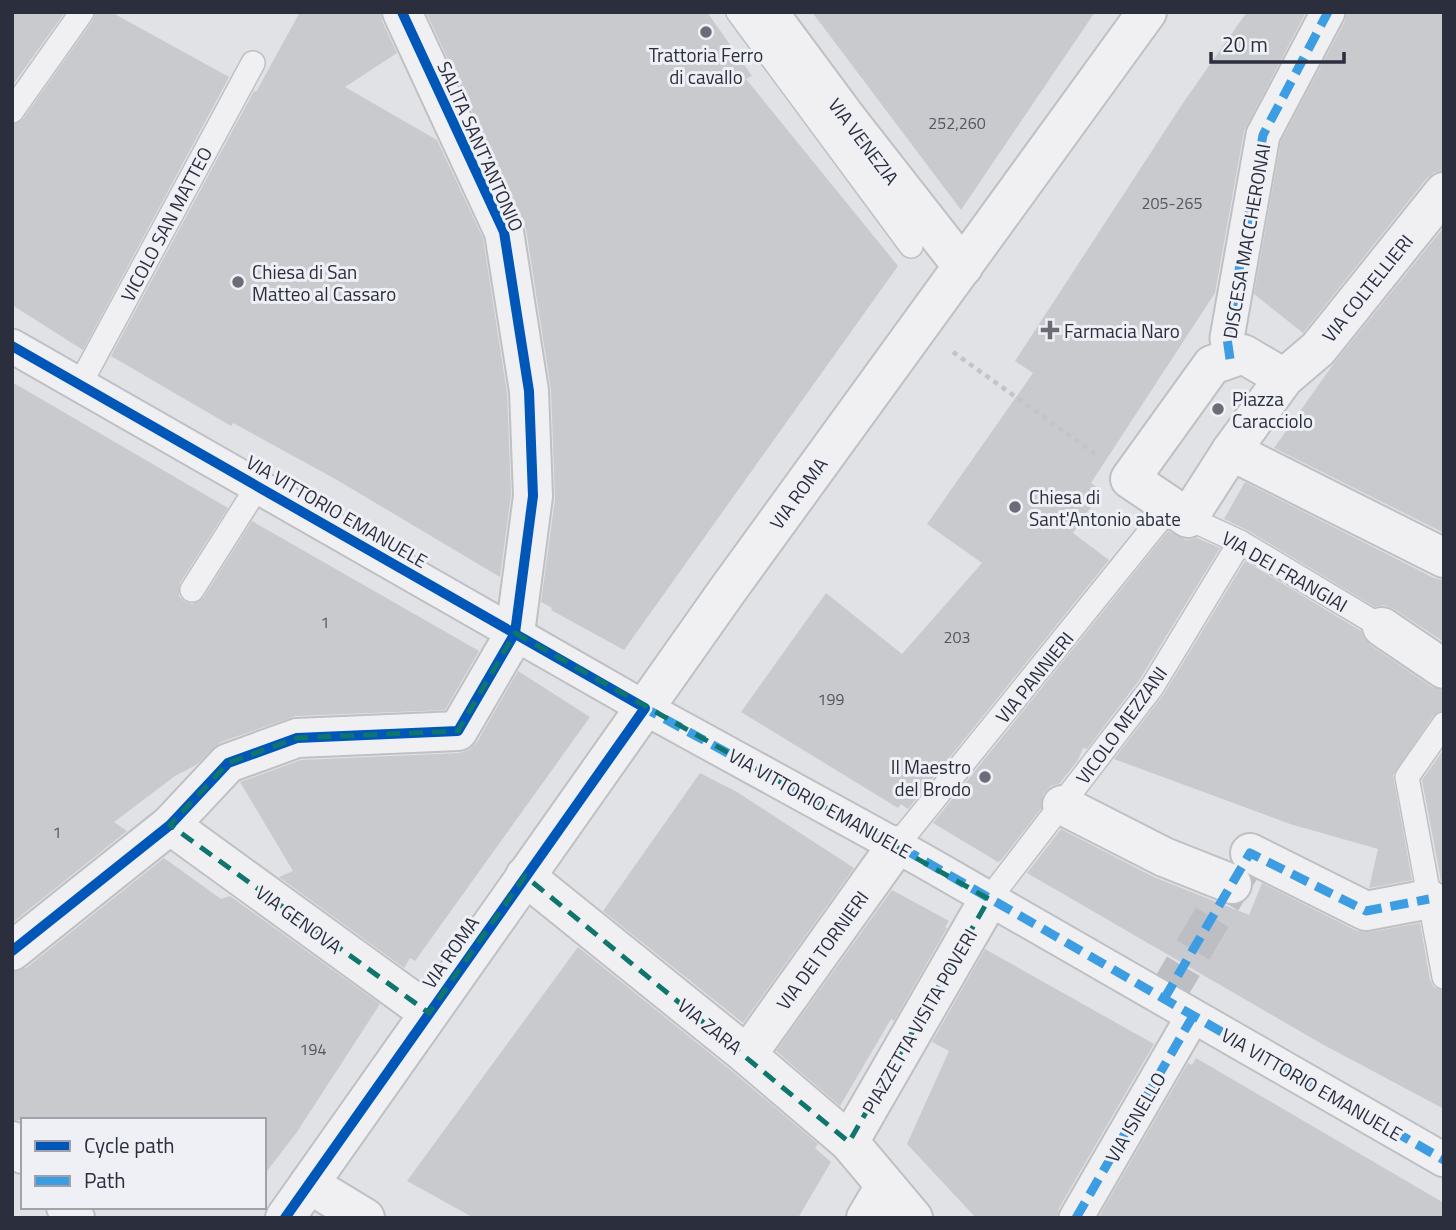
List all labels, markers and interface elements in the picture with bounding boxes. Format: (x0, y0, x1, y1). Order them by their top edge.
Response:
scale bar (1211, 21, 1344, 65)
marker: Trattoria Ferro di cavallo (698, 24, 714, 40)
text: 20 m (1222, 28, 1268, 60)
place label: Trattoria Ferro di cavallo (649, 40, 763, 91)
street label: SALITA SANT'ANTONIO (430, 56, 532, 236)
street label: VIA VENEZIA (822, 91, 906, 191)
house number: 252,260 (928, 111, 986, 135)
street label: VICOLO SAN MATTEO (113, 141, 219, 307)
street label: DISCESA MACCHERONAI (1215, 141, 1277, 341)
house number: 205-265 (1142, 191, 1202, 215)
street label: VIA COLTELLIERI (1314, 228, 1420, 348)
place label: Chiesa di San Matteo al Cassaro (252, 257, 396, 308)
marker: Chiesa di San Matteo al Cassaro (230, 274, 246, 290)
place label: Farmacia Naro (1064, 316, 1180, 345)
marker: Farmacia Naro (1042, 322, 1058, 338)
place label: Piazza Caracciolo (1232, 384, 1313, 435)
marker: Piazza Caracciolo (1210, 401, 1226, 417)
street label: VIA VITTORIO EMANUELE (241, 447, 433, 575)
street label: VIA ROMA (762, 451, 834, 535)
place label: Chiesa di Sant'Antonio abate (1029, 482, 1181, 533)
marker: Chiesa di Sant'Antonio abate (1007, 499, 1023, 515)
street label: VIA DEI FRANGIAI (1217, 523, 1353, 619)
house number: 1 (321, 610, 329, 634)
house number: 203 (944, 625, 970, 649)
street label: VIA PANNIERI (988, 625, 1080, 729)
street label: VICOLO MEZZANI (1068, 660, 1174, 790)
house number: 199 (818, 687, 844, 711)
street label: VIA VITTORIO EMANUELE (723, 741, 917, 865)
place label: Il Maestro del Brodo (891, 752, 971, 803)
marker: Il Maestro del Brodo (977, 769, 993, 785)
house number: 1 (53, 820, 61, 844)
street label: VIA GENOVA (250, 878, 348, 960)
street label: VIA DEI TORNIERI (769, 884, 875, 1016)
street label: VIA ROMA (414, 910, 486, 994)
street label: PIAZZETTA VISITA POVERI (854, 923, 984, 1119)
street label: VIA ZARA (671, 991, 749, 1061)
street label: VIA VITTORIO EMANUELE (1216, 1020, 1408, 1148)
house number: 194 (300, 1037, 326, 1061)
street label: VIA ISNELLO (1097, 1066, 1173, 1168)
legend (21, 1118, 266, 1209)
text: Cycle path (84, 1129, 175, 1161)
text: Path (84, 1164, 126, 1196)

